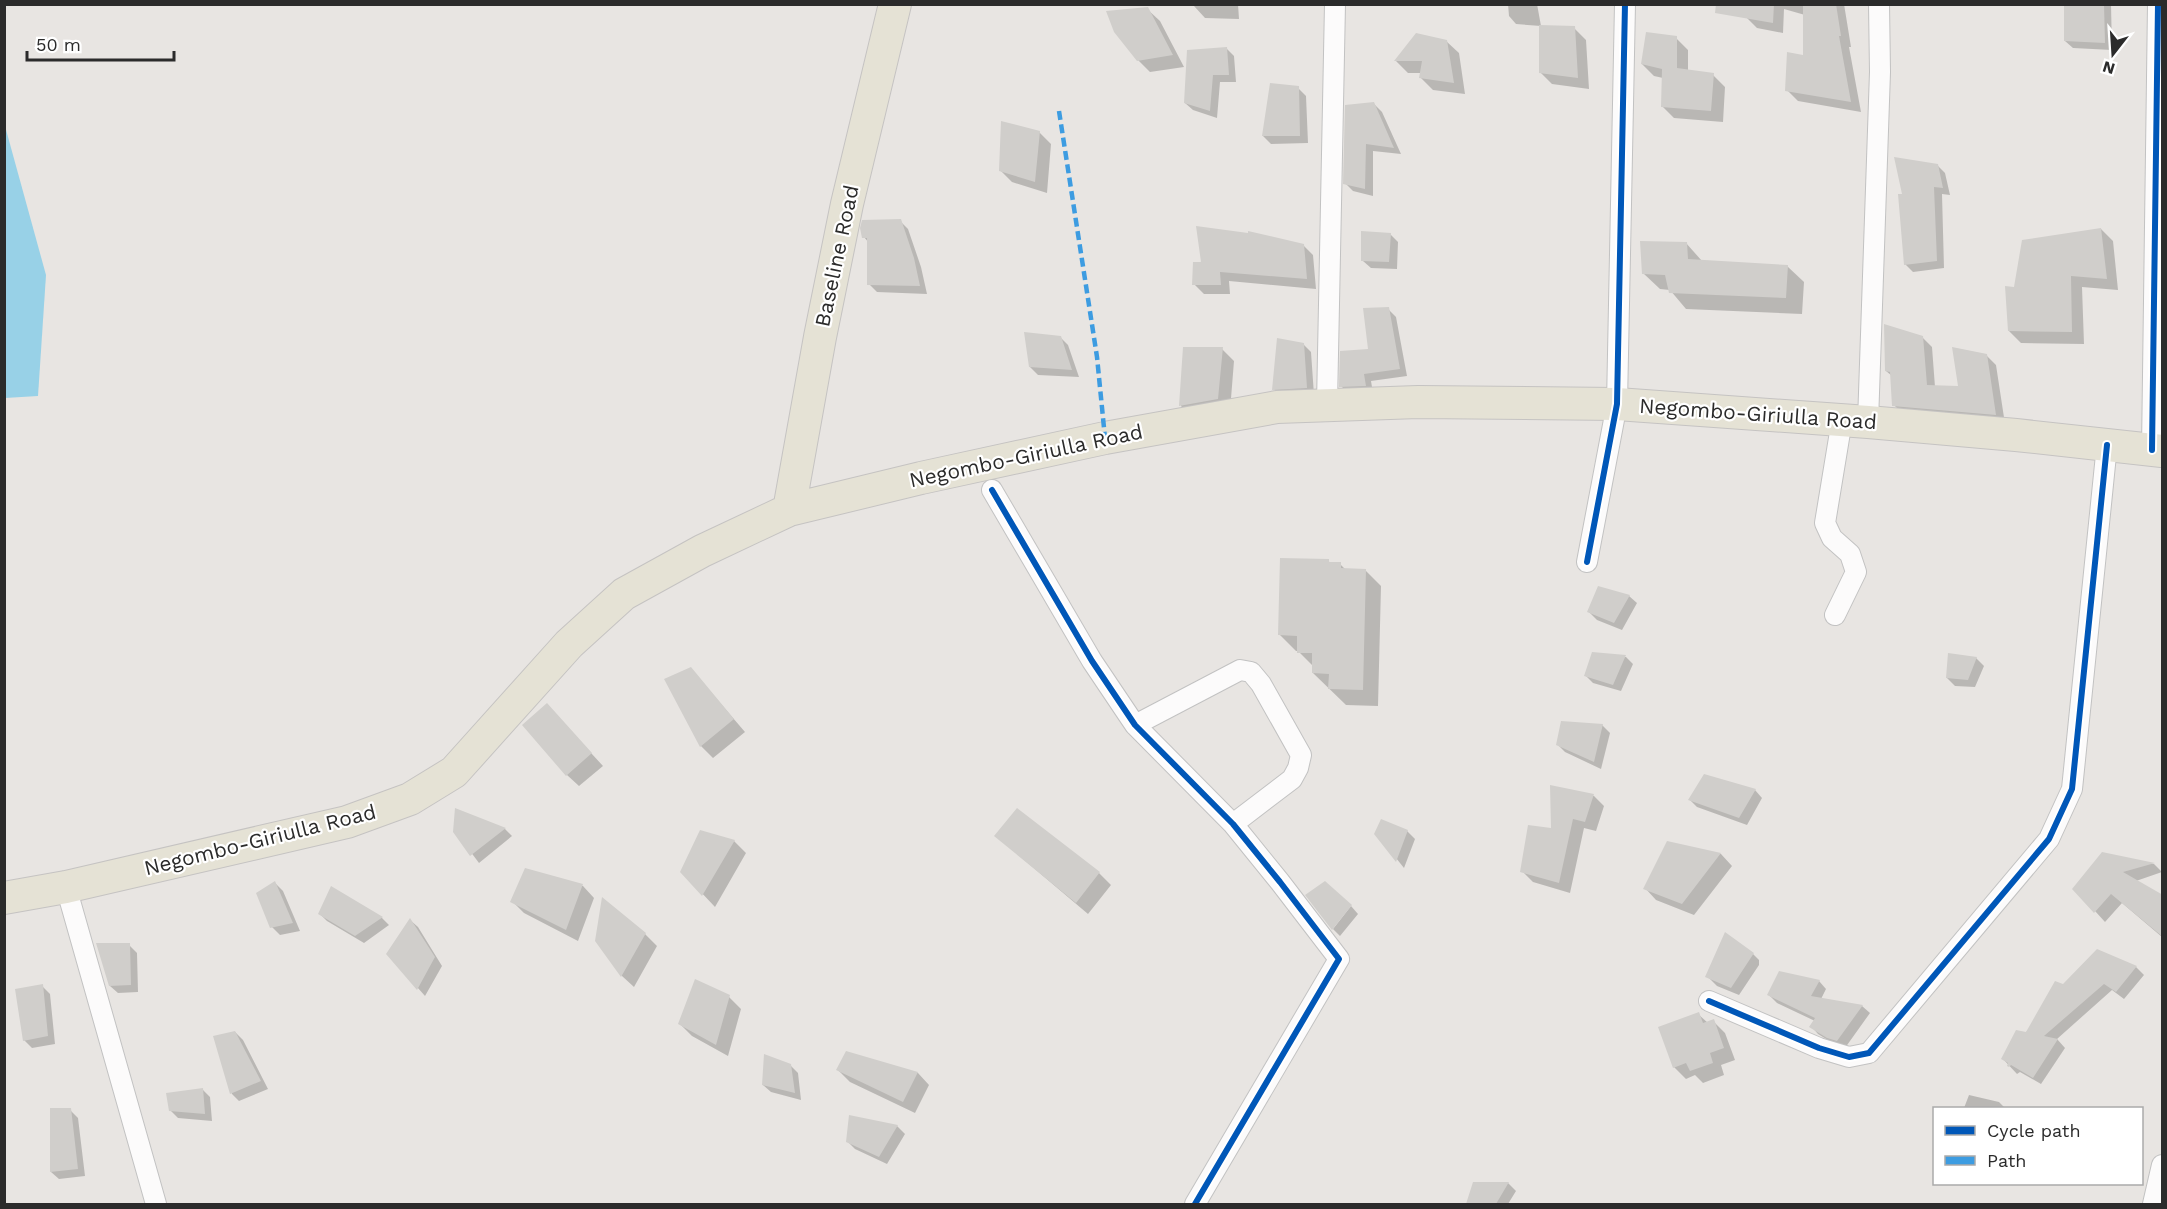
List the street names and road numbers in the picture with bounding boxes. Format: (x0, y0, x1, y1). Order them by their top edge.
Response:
street label: Baseline Road (809, 183, 864, 329)
street label: Negombo-Giriulla Road (1638, 393, 1878, 434)
street label: Negombo-Giriulla Road (907, 419, 1145, 493)
street label: Negombo-Giriulla Road (141, 799, 378, 880)

